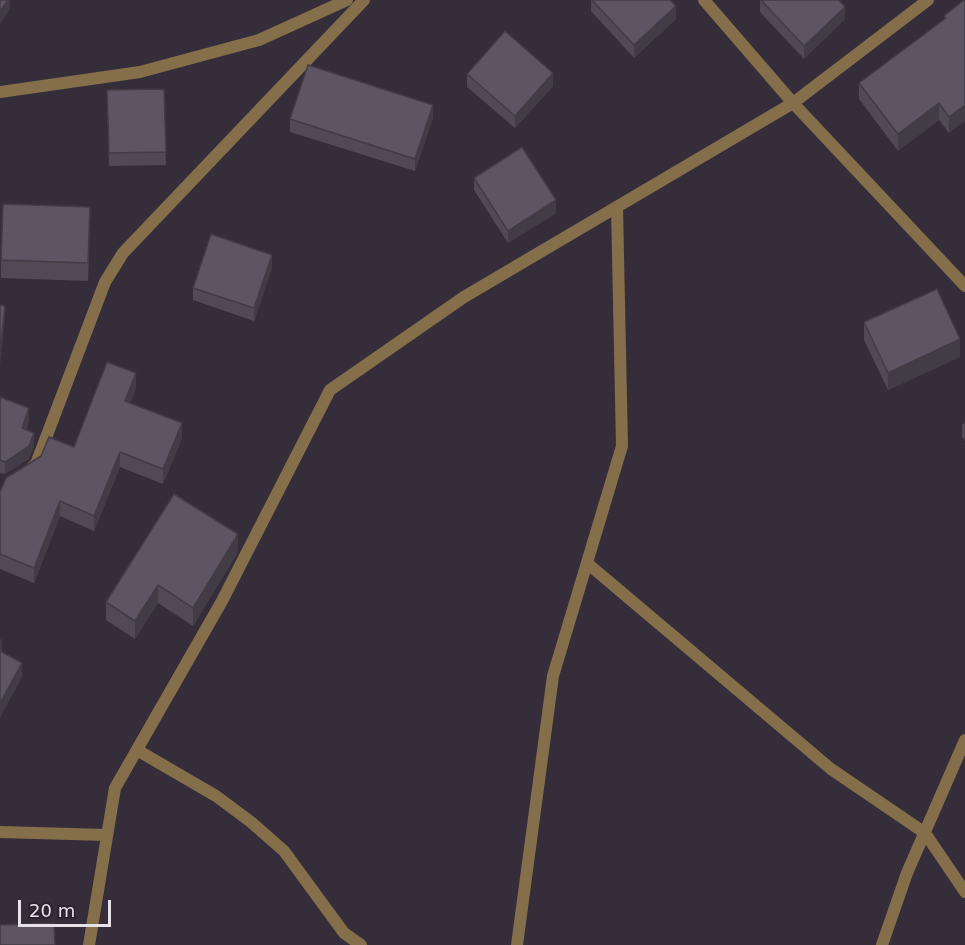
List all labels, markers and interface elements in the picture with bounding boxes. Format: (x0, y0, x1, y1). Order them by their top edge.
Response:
scale bar (21, 888, 114, 926)
text: 20 m (29, 900, 75, 921)

